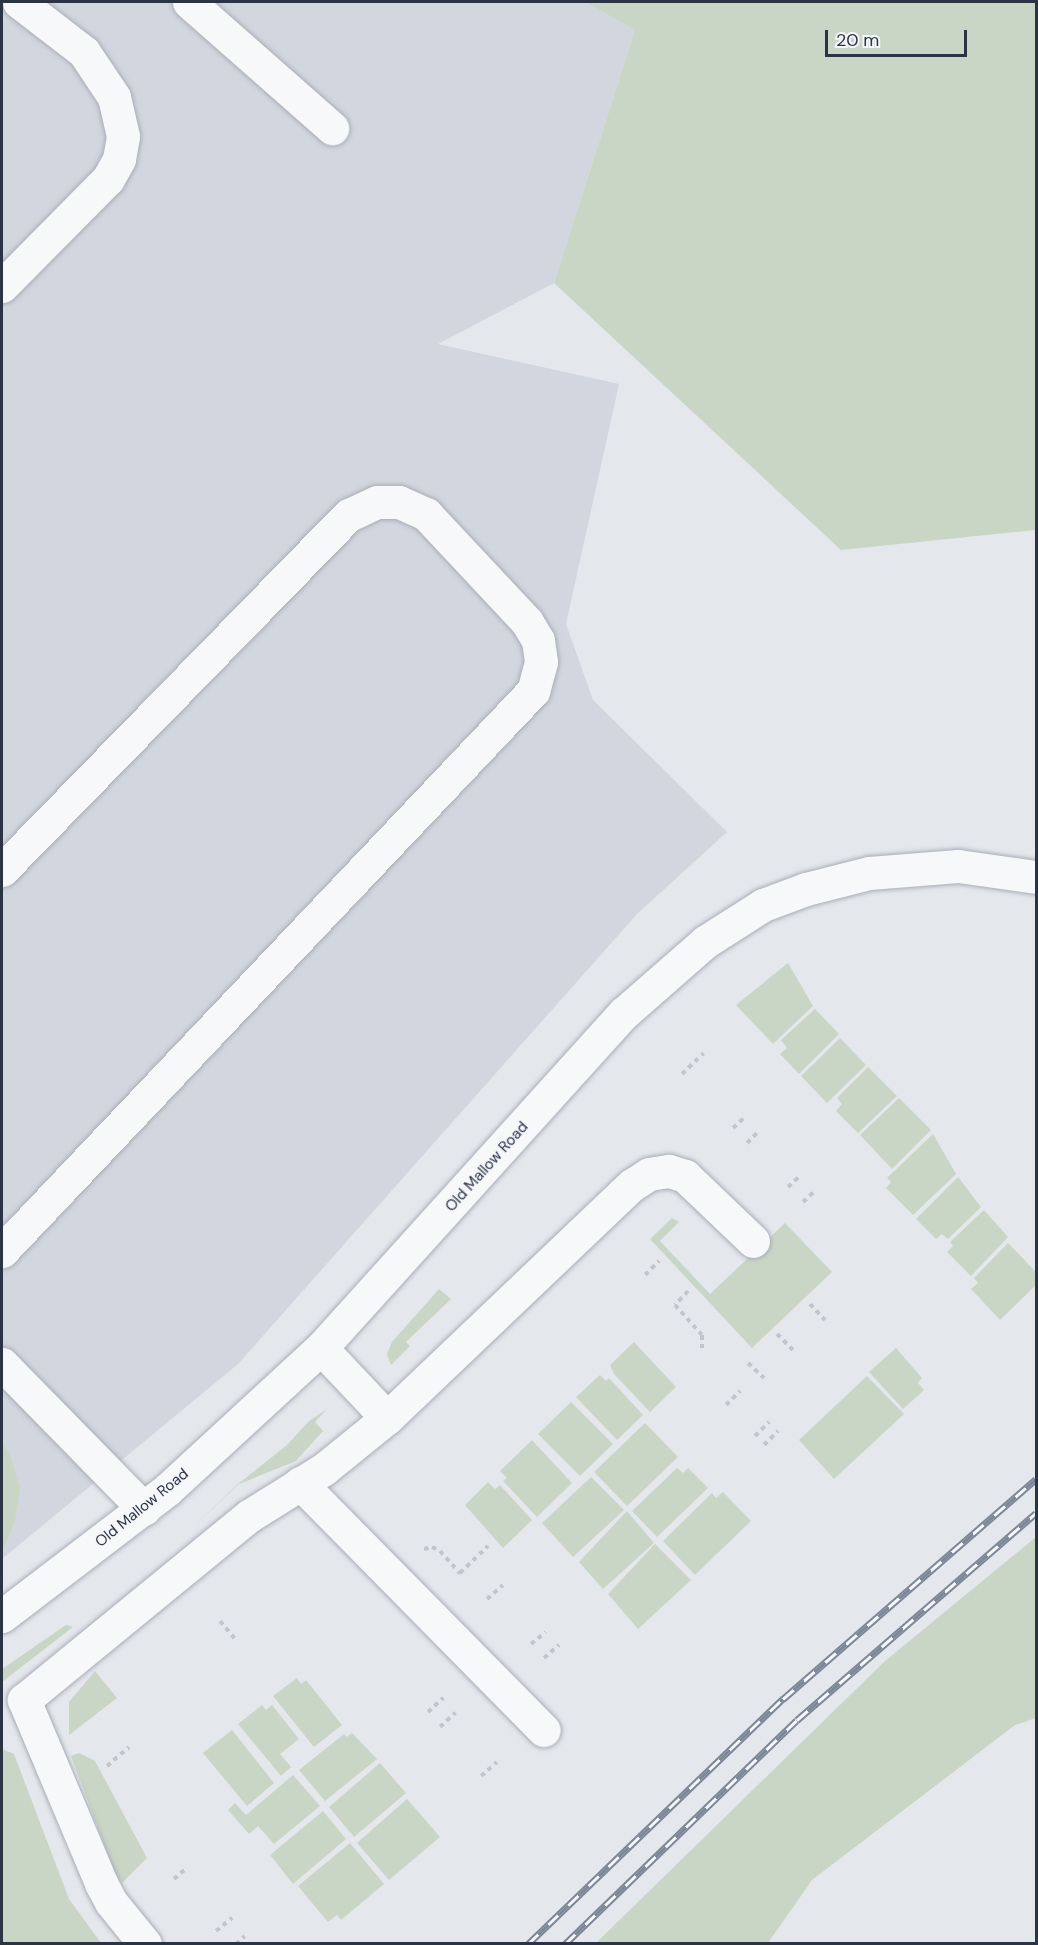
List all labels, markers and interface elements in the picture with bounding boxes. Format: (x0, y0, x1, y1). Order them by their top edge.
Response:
scale bar (828, 18, 970, 56)
text: 20 m (836, 28, 879, 52)
street label: Old Mallow Road (442, 1118, 532, 1216)
street label: Old Mallow Road (92, 1465, 192, 1551)

